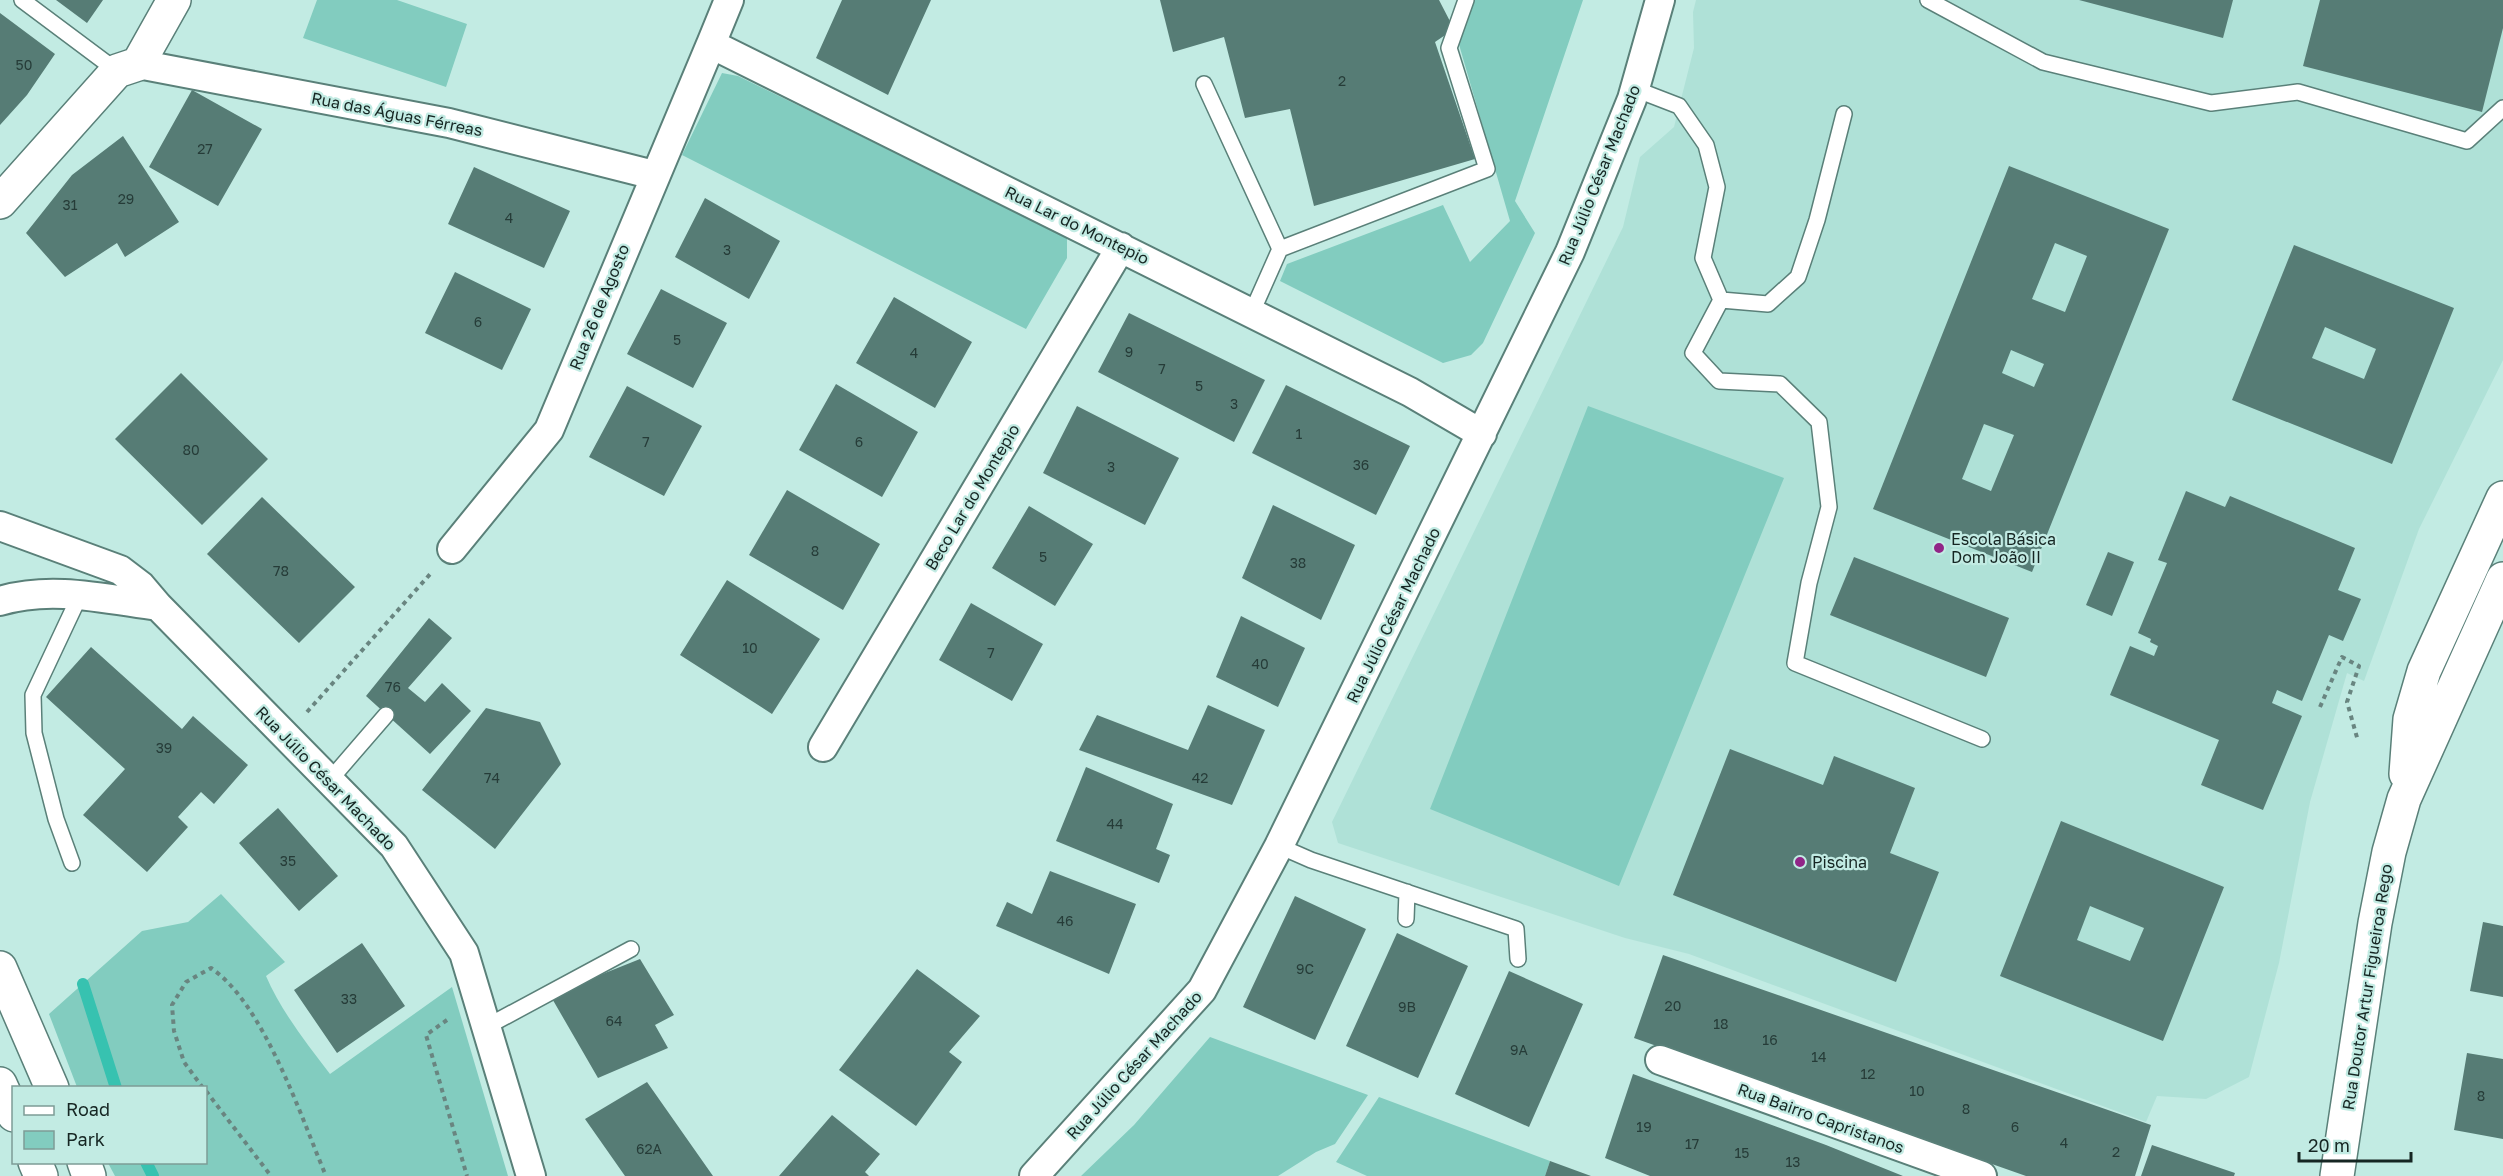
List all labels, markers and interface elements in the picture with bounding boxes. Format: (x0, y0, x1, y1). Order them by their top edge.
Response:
house number: 50 (16, 56, 32, 73)
house number: 2 (1338, 72, 1346, 89)
street label: Rua Júlio César Machado (1554, 82, 1644, 268)
street label: Rua das Águas Férreas (310, 88, 484, 140)
house number: 27 (197, 140, 213, 157)
street label: Rua Lar do Montepio (1002, 181, 1152, 269)
house number: 29 (118, 190, 134, 207)
house number: 31 (63, 196, 78, 213)
house number: 4 (505, 209, 513, 226)
street label: Rua 26 de Agosto (565, 241, 633, 373)
house number: 3 (723, 241, 731, 258)
house number: 6 (474, 313, 482, 330)
house number: 5 (673, 331, 681, 348)
house number: 9 (1125, 343, 1133, 360)
house number: 4 (910, 344, 918, 361)
house number: 7 (1158, 360, 1166, 377)
house number: 5 (1195, 377, 1203, 394)
house number: 3 (1230, 395, 1238, 412)
street label: Beco Lar do Montepio (920, 420, 1024, 574)
house number: 1 (1296, 425, 1303, 442)
house number: 7 (642, 433, 650, 450)
house number: 6 (855, 433, 863, 450)
house number: 80 (182, 441, 200, 458)
house number: 36 (1353, 456, 1369, 473)
house number: 3 (1107, 458, 1115, 475)
street label: Rua Júlio César Machado (1342, 524, 1444, 706)
place label: Escola Básica Dom João II (1951, 529, 2056, 567)
marker: Escola Básica Dom João II (1932, 541, 1946, 555)
house number: 8 (811, 542, 819, 559)
house number: 5 (1039, 548, 1047, 565)
house number: 38 (1290, 554, 1306, 571)
house number: 78 (273, 562, 289, 579)
house number: 10 (742, 639, 758, 656)
house number: 7 (987, 644, 995, 661)
house number: 40 (1251, 655, 1269, 672)
house number: 76 (385, 678, 401, 695)
street label: Rua Júlio César Machado (252, 702, 400, 854)
house number: 39 (156, 739, 172, 756)
house number: 74 (484, 769, 500, 786)
house number: 42 (1192, 769, 1208, 786)
house number: 44 (1106, 815, 1124, 832)
house number: 35 (280, 852, 296, 869)
place label: Piscina (1812, 852, 1867, 872)
marker: Piscina (1793, 855, 1807, 869)
street label: Rua Doutor Artur Figueiroa Rego (2338, 863, 2396, 1111)
house number: 46 (1056, 912, 1074, 929)
house number: 9C (1296, 960, 1314, 977)
street label: Rua Júlio César Machado (1062, 987, 1206, 1143)
house number: 33 (341, 990, 357, 1007)
house number: 20 (1665, 997, 1681, 1014)
house number: 9B (1398, 998, 1416, 1015)
house number: 64 (605, 1012, 623, 1029)
house number: 18 (1713, 1015, 1729, 1032)
house number: 16 (1762, 1031, 1778, 1048)
house number: 9A (1510, 1041, 1529, 1058)
house number: 14 (1811, 1048, 1827, 1065)
house number: 12 (1861, 1065, 1875, 1082)
street label: Rua Bairro Capristanos (1735, 1079, 1907, 1157)
house number: 10 (1909, 1082, 1925, 1099)
legend (12, 1086, 207, 1164)
house number: 8 (2477, 1087, 2485, 1104)
text: Road (66, 1098, 110, 1120)
house number: 8 (1962, 1100, 1970, 1117)
house number: 19 (1636, 1118, 1652, 1135)
house number: 6 (2011, 1118, 2019, 1135)
scale bar (2299, 1125, 2412, 1163)
text: Park (66, 1128, 105, 1150)
house number: 4 (2060, 1134, 2068, 1151)
text: 20 m (2308, 1134, 2350, 1156)
house number: 17 (1685, 1135, 1699, 1152)
house number: 62A (636, 1140, 663, 1157)
house number: 2 (2112, 1143, 2120, 1160)
house number: 15 (1735, 1144, 1749, 1161)
house number: 13 (1786, 1153, 1800, 1170)

